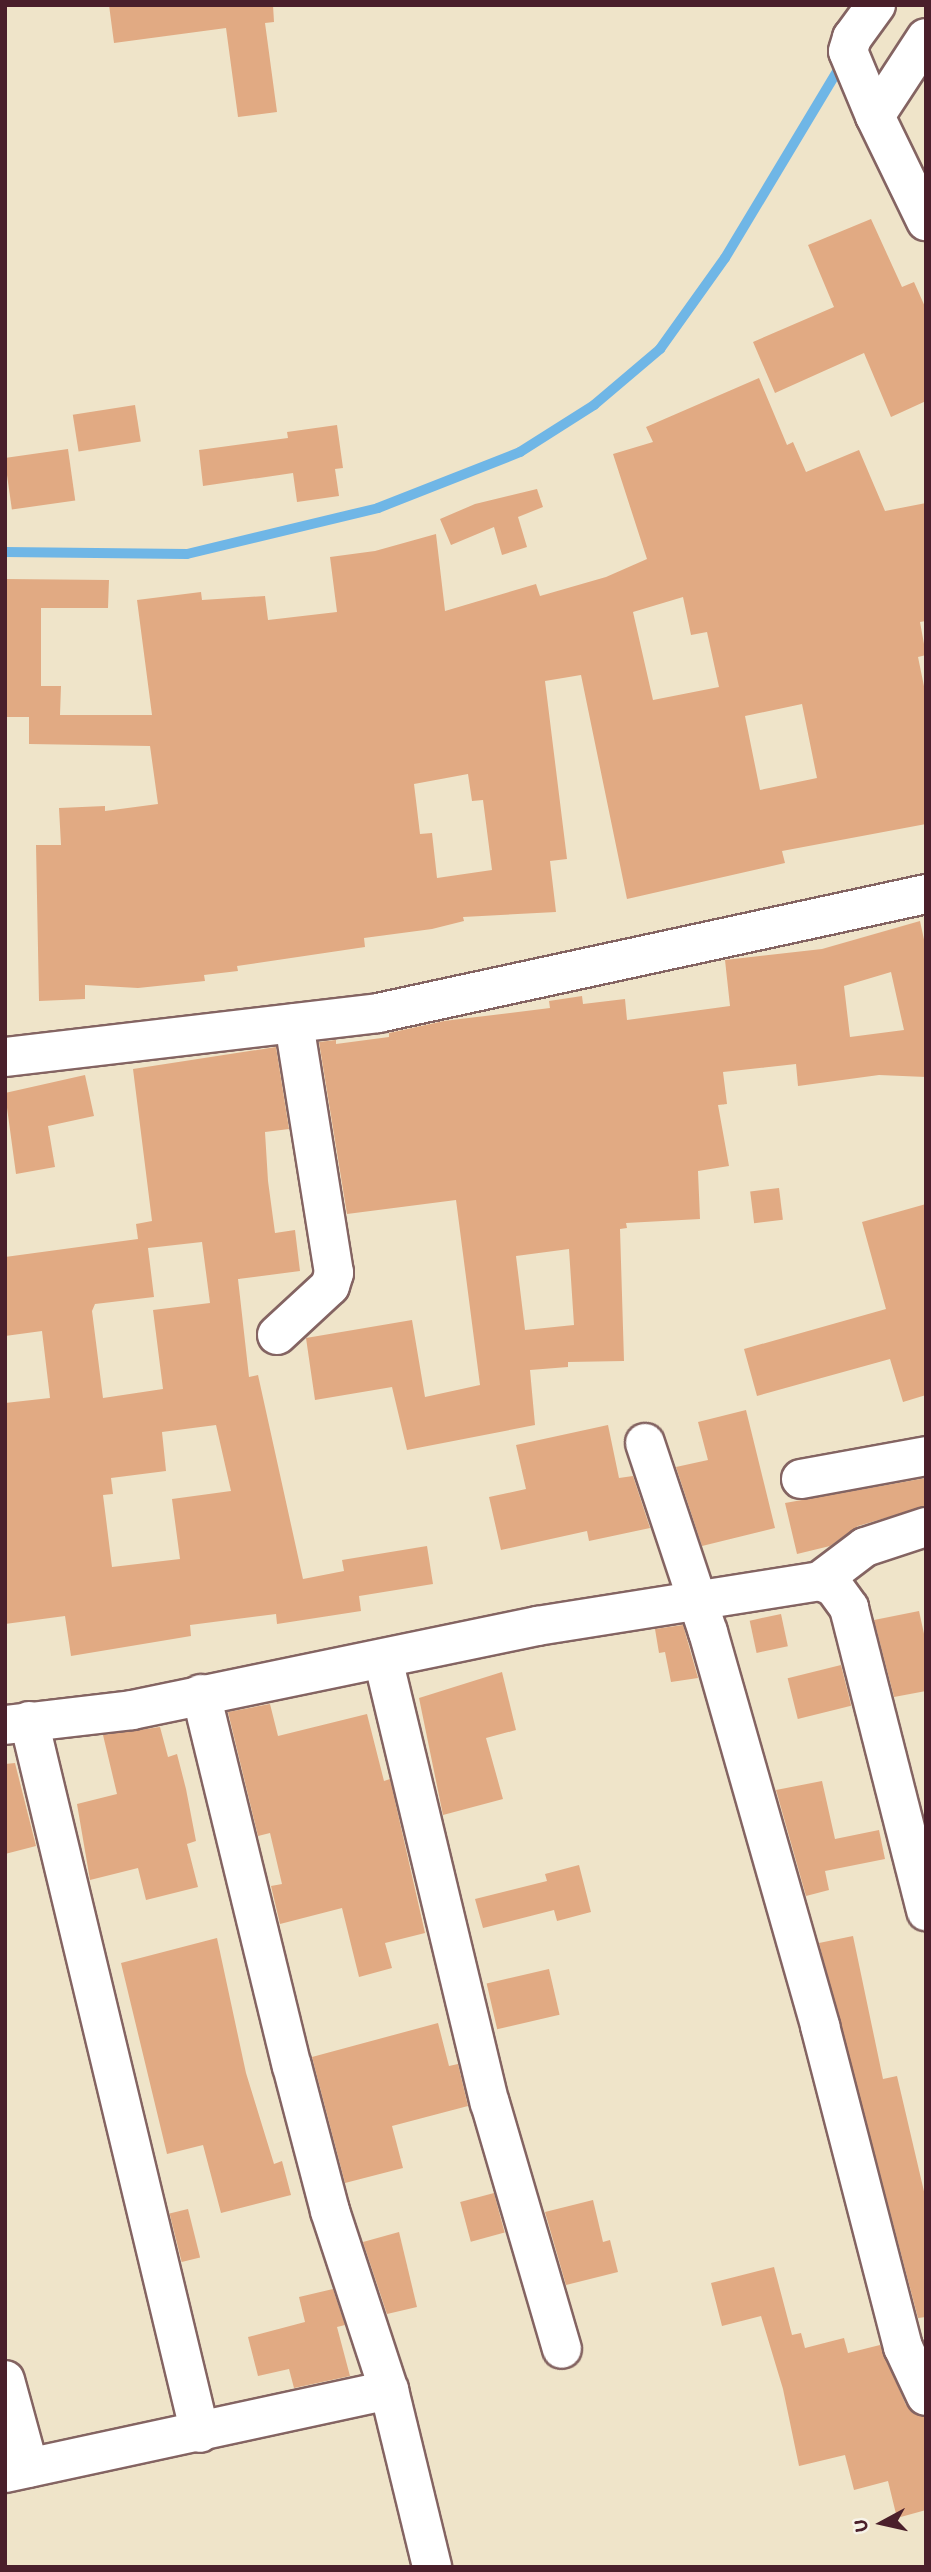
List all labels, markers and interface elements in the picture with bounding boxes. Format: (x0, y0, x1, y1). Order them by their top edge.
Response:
north arrow (847, 2488, 917, 2558)
text: U (848, 2518, 873, 2534)

